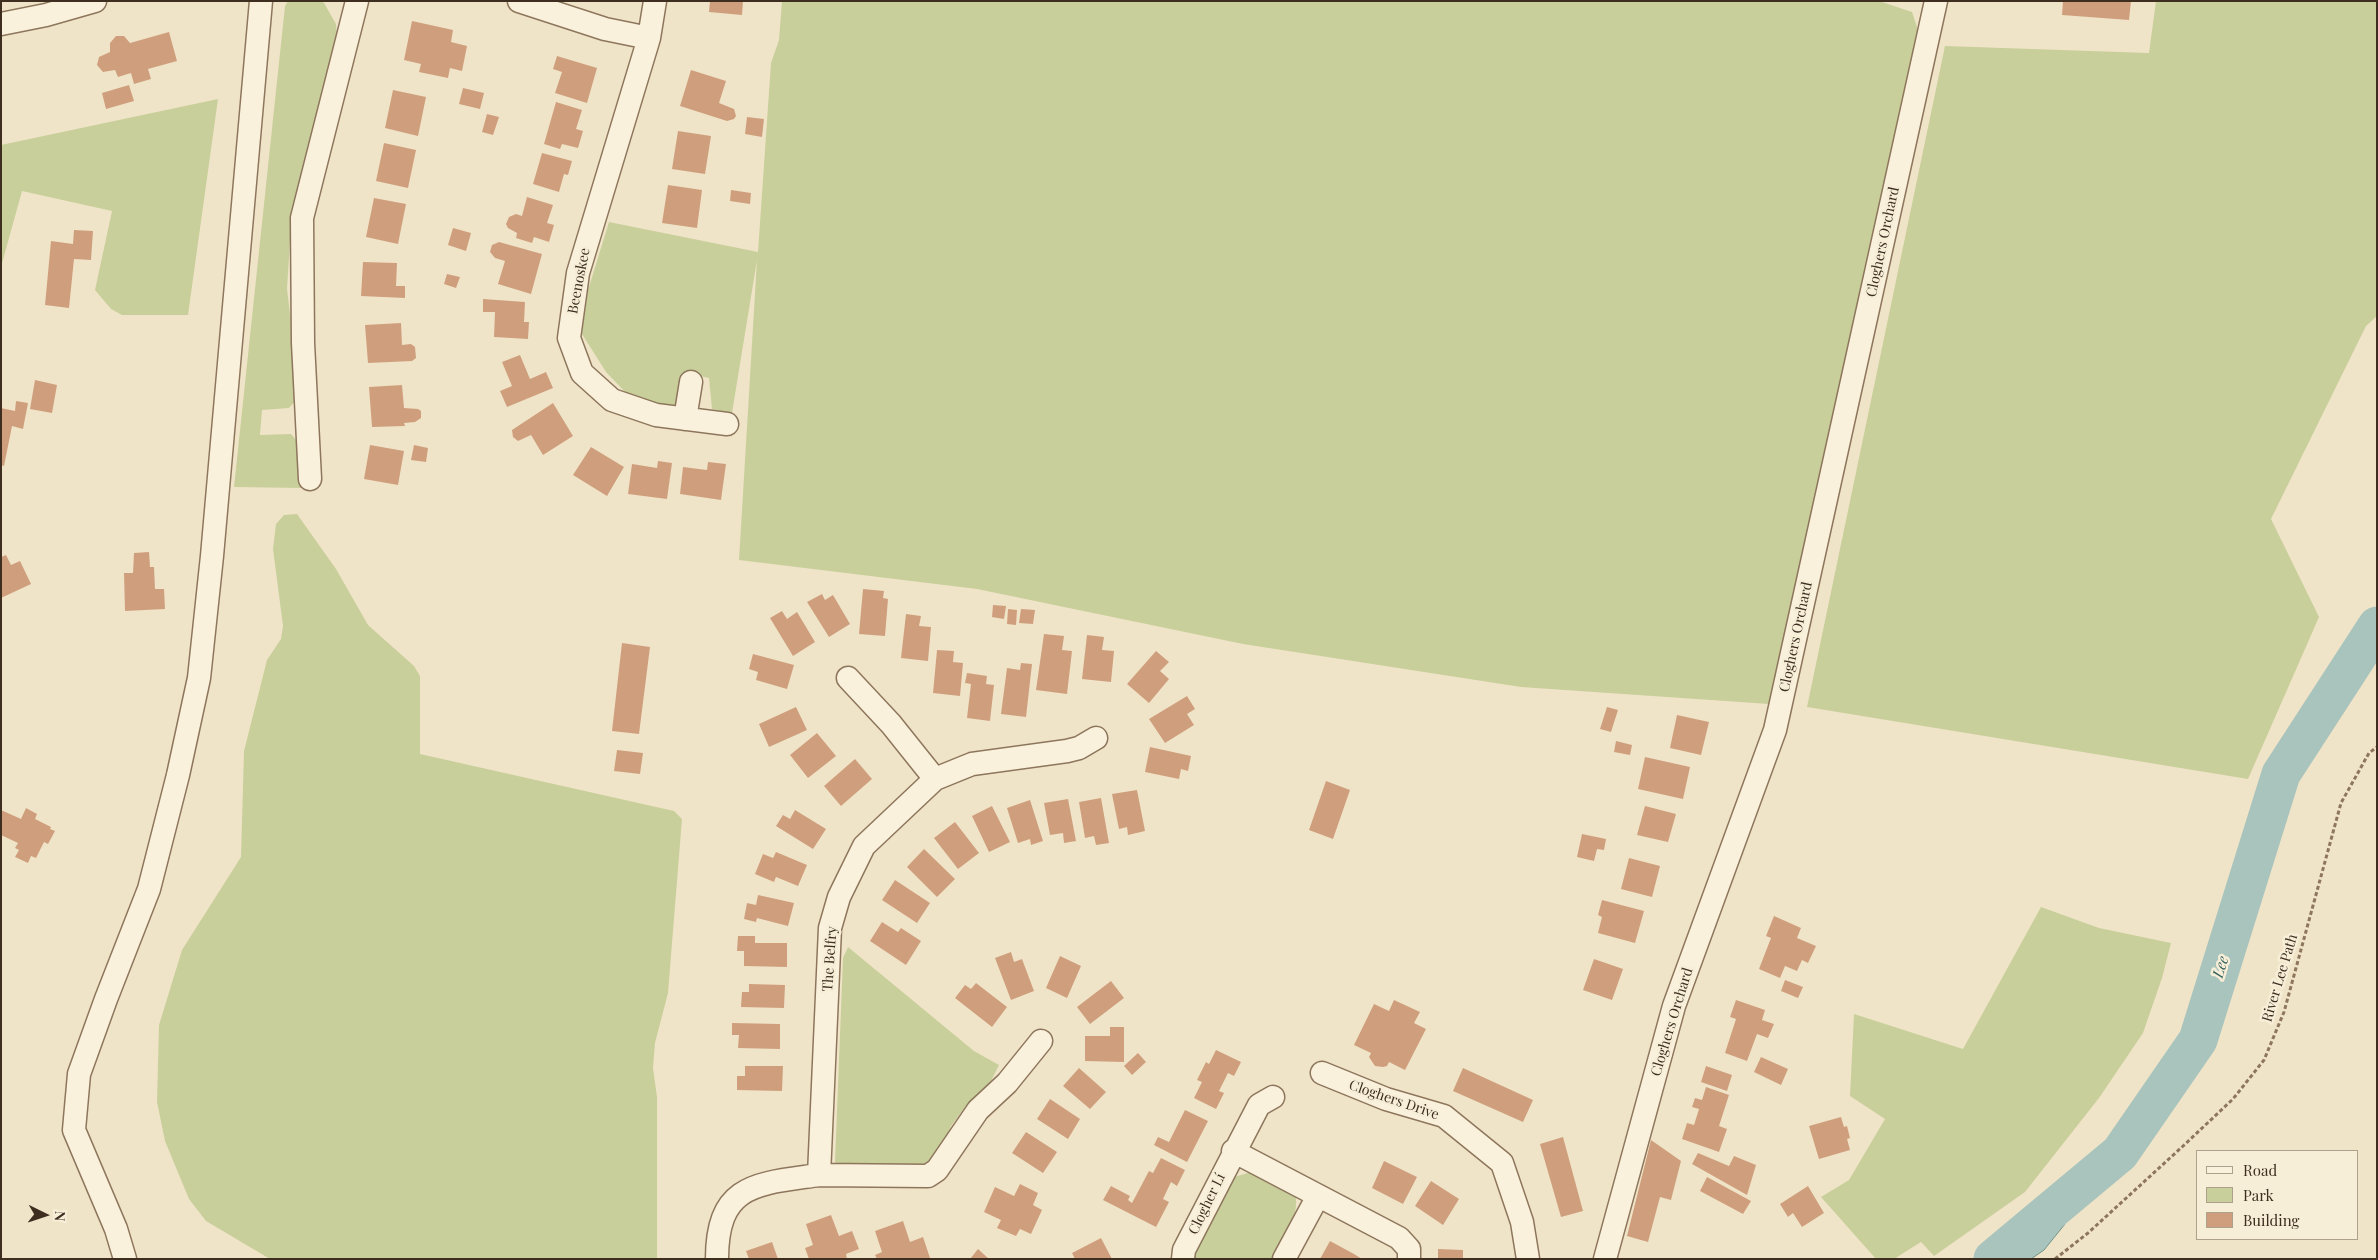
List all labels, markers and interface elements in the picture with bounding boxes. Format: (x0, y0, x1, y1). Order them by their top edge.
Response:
street label: Cloghers Orchard (1863, 185, 1903, 299)
street label: Beenoskee (564, 247, 594, 315)
street label: Cloghers Orchard (1776, 580, 1816, 694)
street label: The Belfry (819, 926, 841, 992)
street label: River Lee Path (2259, 932, 2301, 1024)
water label: Lee (2209, 954, 2233, 980)
street label: Cloghers Orchard (1648, 966, 1696, 1078)
street label: Cloghers Drive (1347, 1077, 1441, 1123)
legend (2196, 1150, 2358, 1240)
text: Road (2243, 1160, 2277, 1180)
street label: Clogher Lí (1185, 1171, 1229, 1237)
text: Park (2243, 1185, 2274, 1205)
north arrow (20, 1190, 70, 1240)
text: N (51, 1210, 70, 1222)
text: Building (2243, 1210, 2299, 1230)

